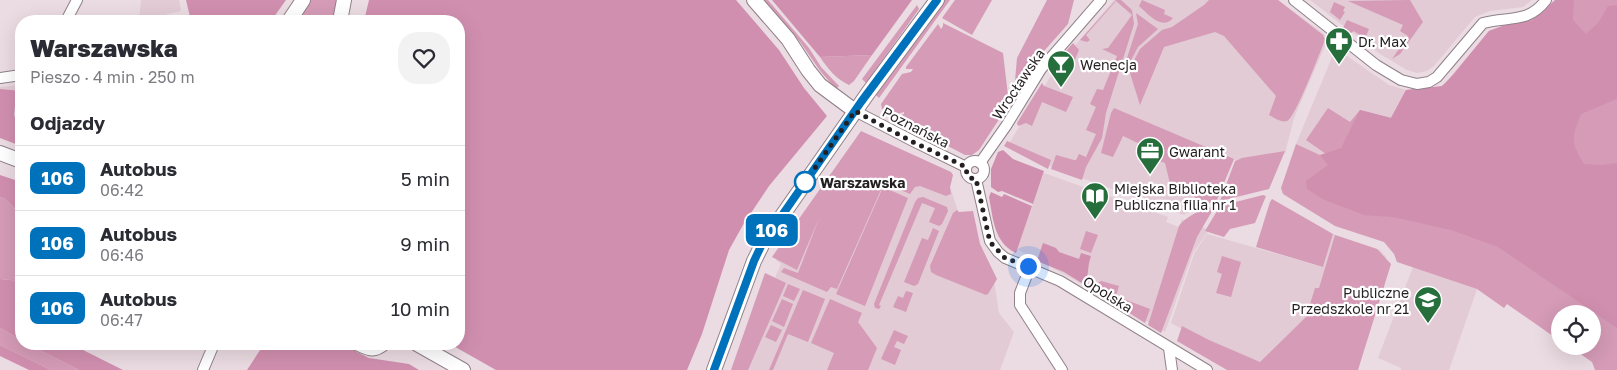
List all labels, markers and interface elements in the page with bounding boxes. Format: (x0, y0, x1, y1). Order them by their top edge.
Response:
pharmacy icon: Dr. Max (1324, 26, 1354, 65)
button: heart (398, 32, 450, 84)
text: Warszawska (30, 33, 178, 62)
place label: Dr. Max (1358, 33, 1407, 50)
street label: Wrocławska (988, 45, 1048, 123)
bar icon: Wenecja (1046, 49, 1076, 88)
place label: Wenecja (1080, 56, 1137, 73)
text: Pieszo · 4 min · 250 m (30, 67, 195, 87)
street label: Poznańska (880, 103, 952, 151)
text: Odjazdy (30, 111, 105, 134)
office icon: Gwarant (1135, 136, 1165, 175)
place label: Gwarant (1169, 143, 1225, 160)
text: Autobus (100, 157, 177, 180)
text: 106 (41, 167, 74, 189)
text: 5 min (401, 167, 450, 190)
marker: Warszawska (794, 171, 816, 193)
place label: Warszawska (820, 174, 905, 191)
text: 06:42 (100, 180, 143, 200)
place label: Miejska Biblioteka Publiczna filia nr 1 (1114, 180, 1236, 213)
library icon: Miejska Biblioteka Publiczna filia nr 1 (1080, 181, 1110, 220)
line badge: 106 (743, 214, 801, 246)
text: 106 (756, 219, 788, 241)
text: Autobus (100, 222, 177, 245)
text: 106 (41, 232, 74, 254)
text: 9 min (400, 232, 450, 255)
text: 06:46 (100, 245, 144, 265)
your location (1016, 254, 1041, 279)
street label: Opolska (1080, 272, 1136, 316)
place label: Publiczne Przedszkole nr 21 (1291, 284, 1409, 317)
school or university icon: Publiczne Przedszkole nr 21 (1413, 285, 1443, 324)
text: Autobus (100, 287, 177, 310)
text: 106 (41, 297, 74, 319)
text: 10 min (391, 297, 450, 320)
map controls (1551, 305, 1601, 355)
button: locate (1551, 305, 1601, 355)
text: 06:47 (100, 310, 143, 330)

